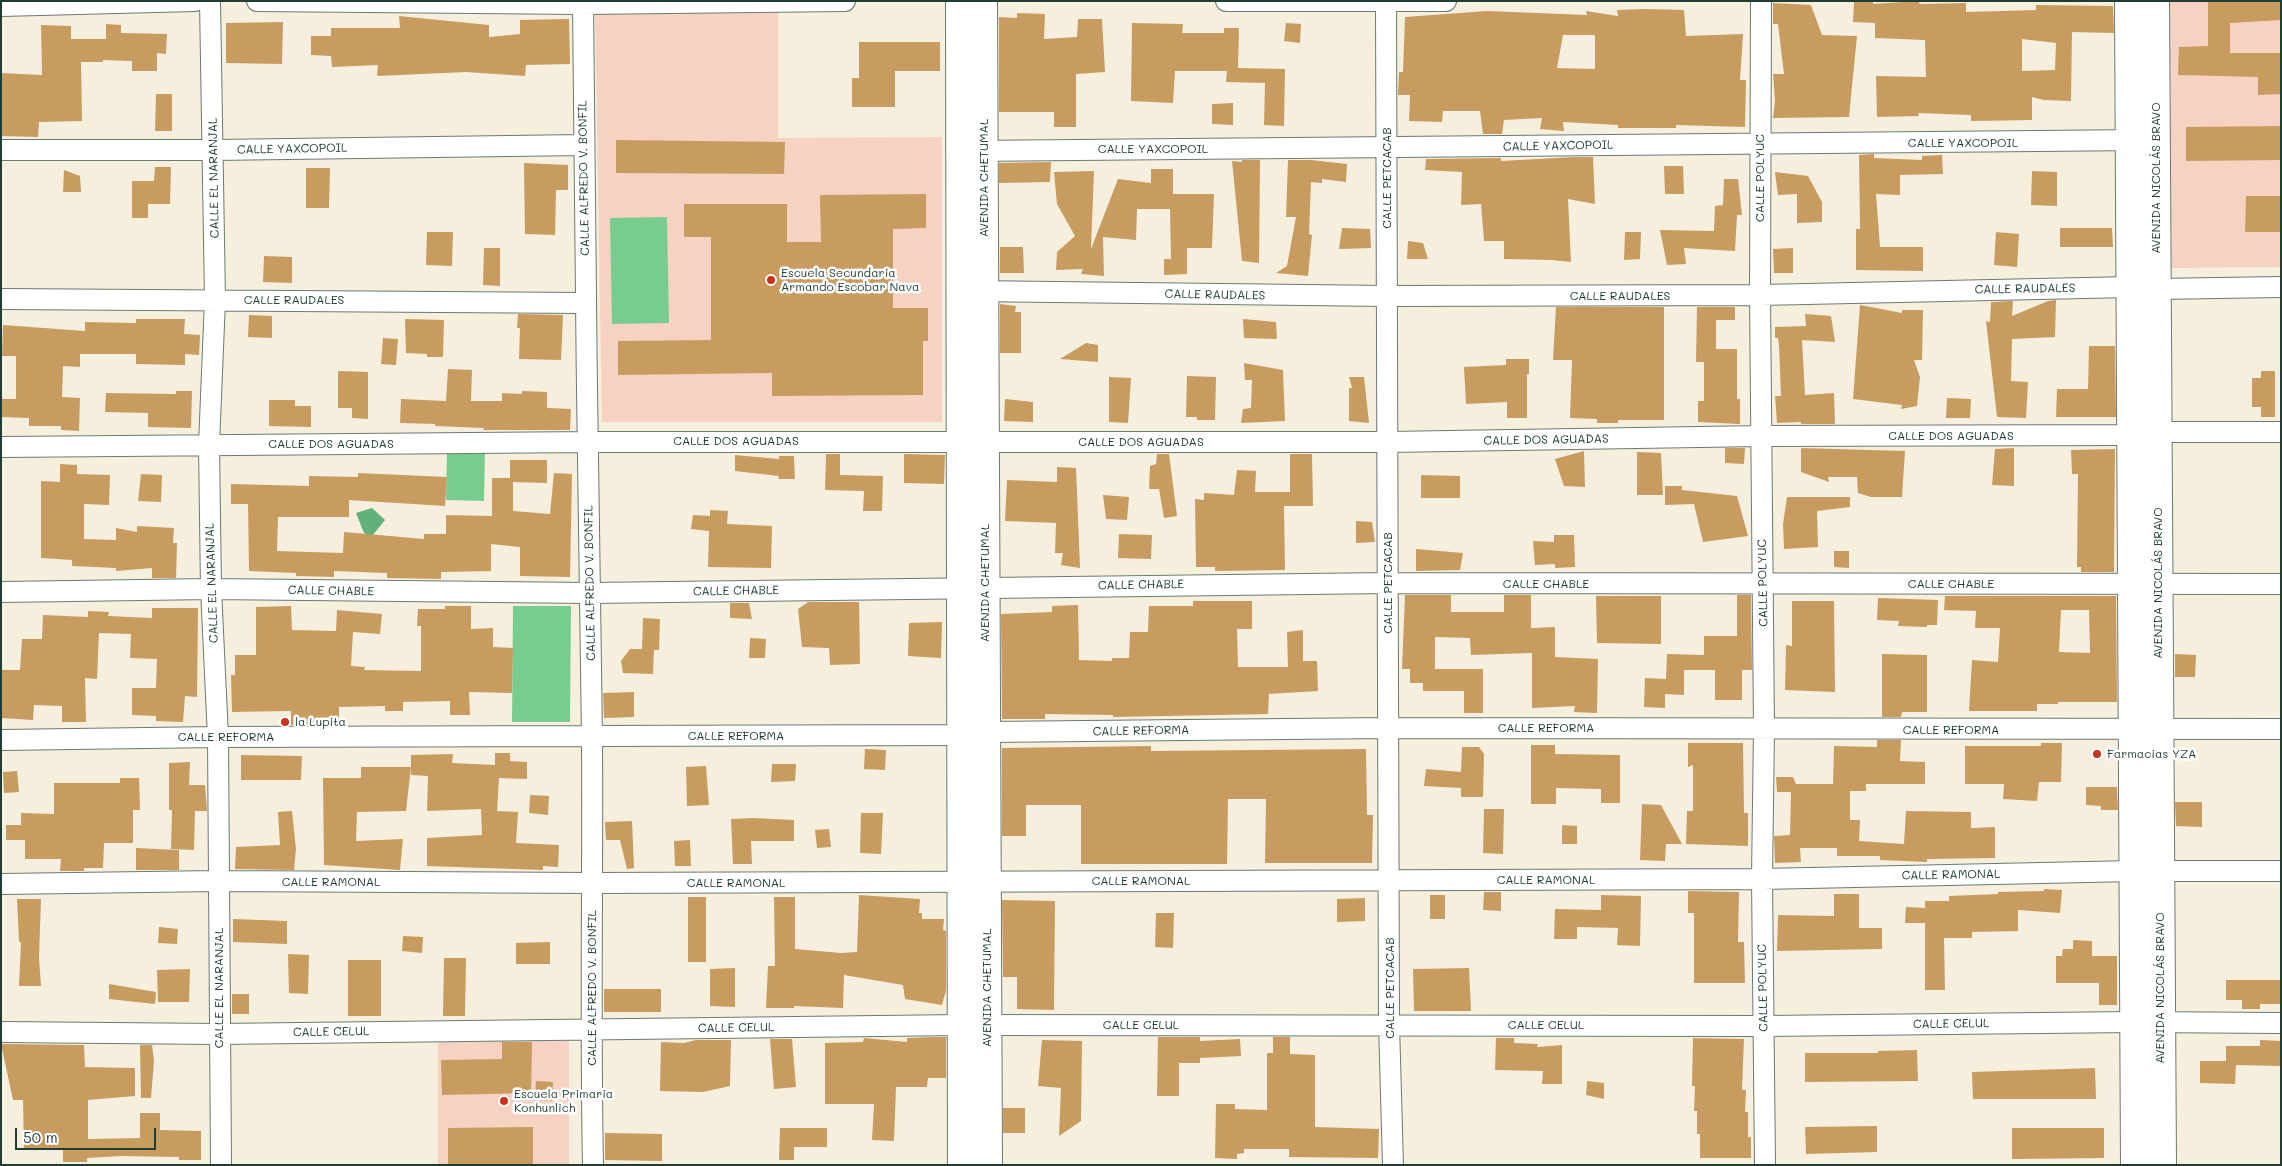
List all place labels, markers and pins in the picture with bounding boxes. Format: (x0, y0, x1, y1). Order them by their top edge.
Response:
place label: Escuela Secundaria Armando Escobar Nava (781, 266, 920, 294)
marker: Escuela Secundaria Armando Escobar Nava (765, 274, 777, 286)
place label: la Lupita (295, 715, 346, 729)
marker: la Lupita (279, 716, 291, 728)
place label: Farmacias YZA (2107, 747, 2196, 761)
marker: Farmacias YZA (2091, 748, 2103, 760)
place label: Escuela Primaria Konhunlich (514, 1087, 613, 1115)
marker: Escuela Primaria Konhunlich (498, 1095, 510, 1107)

